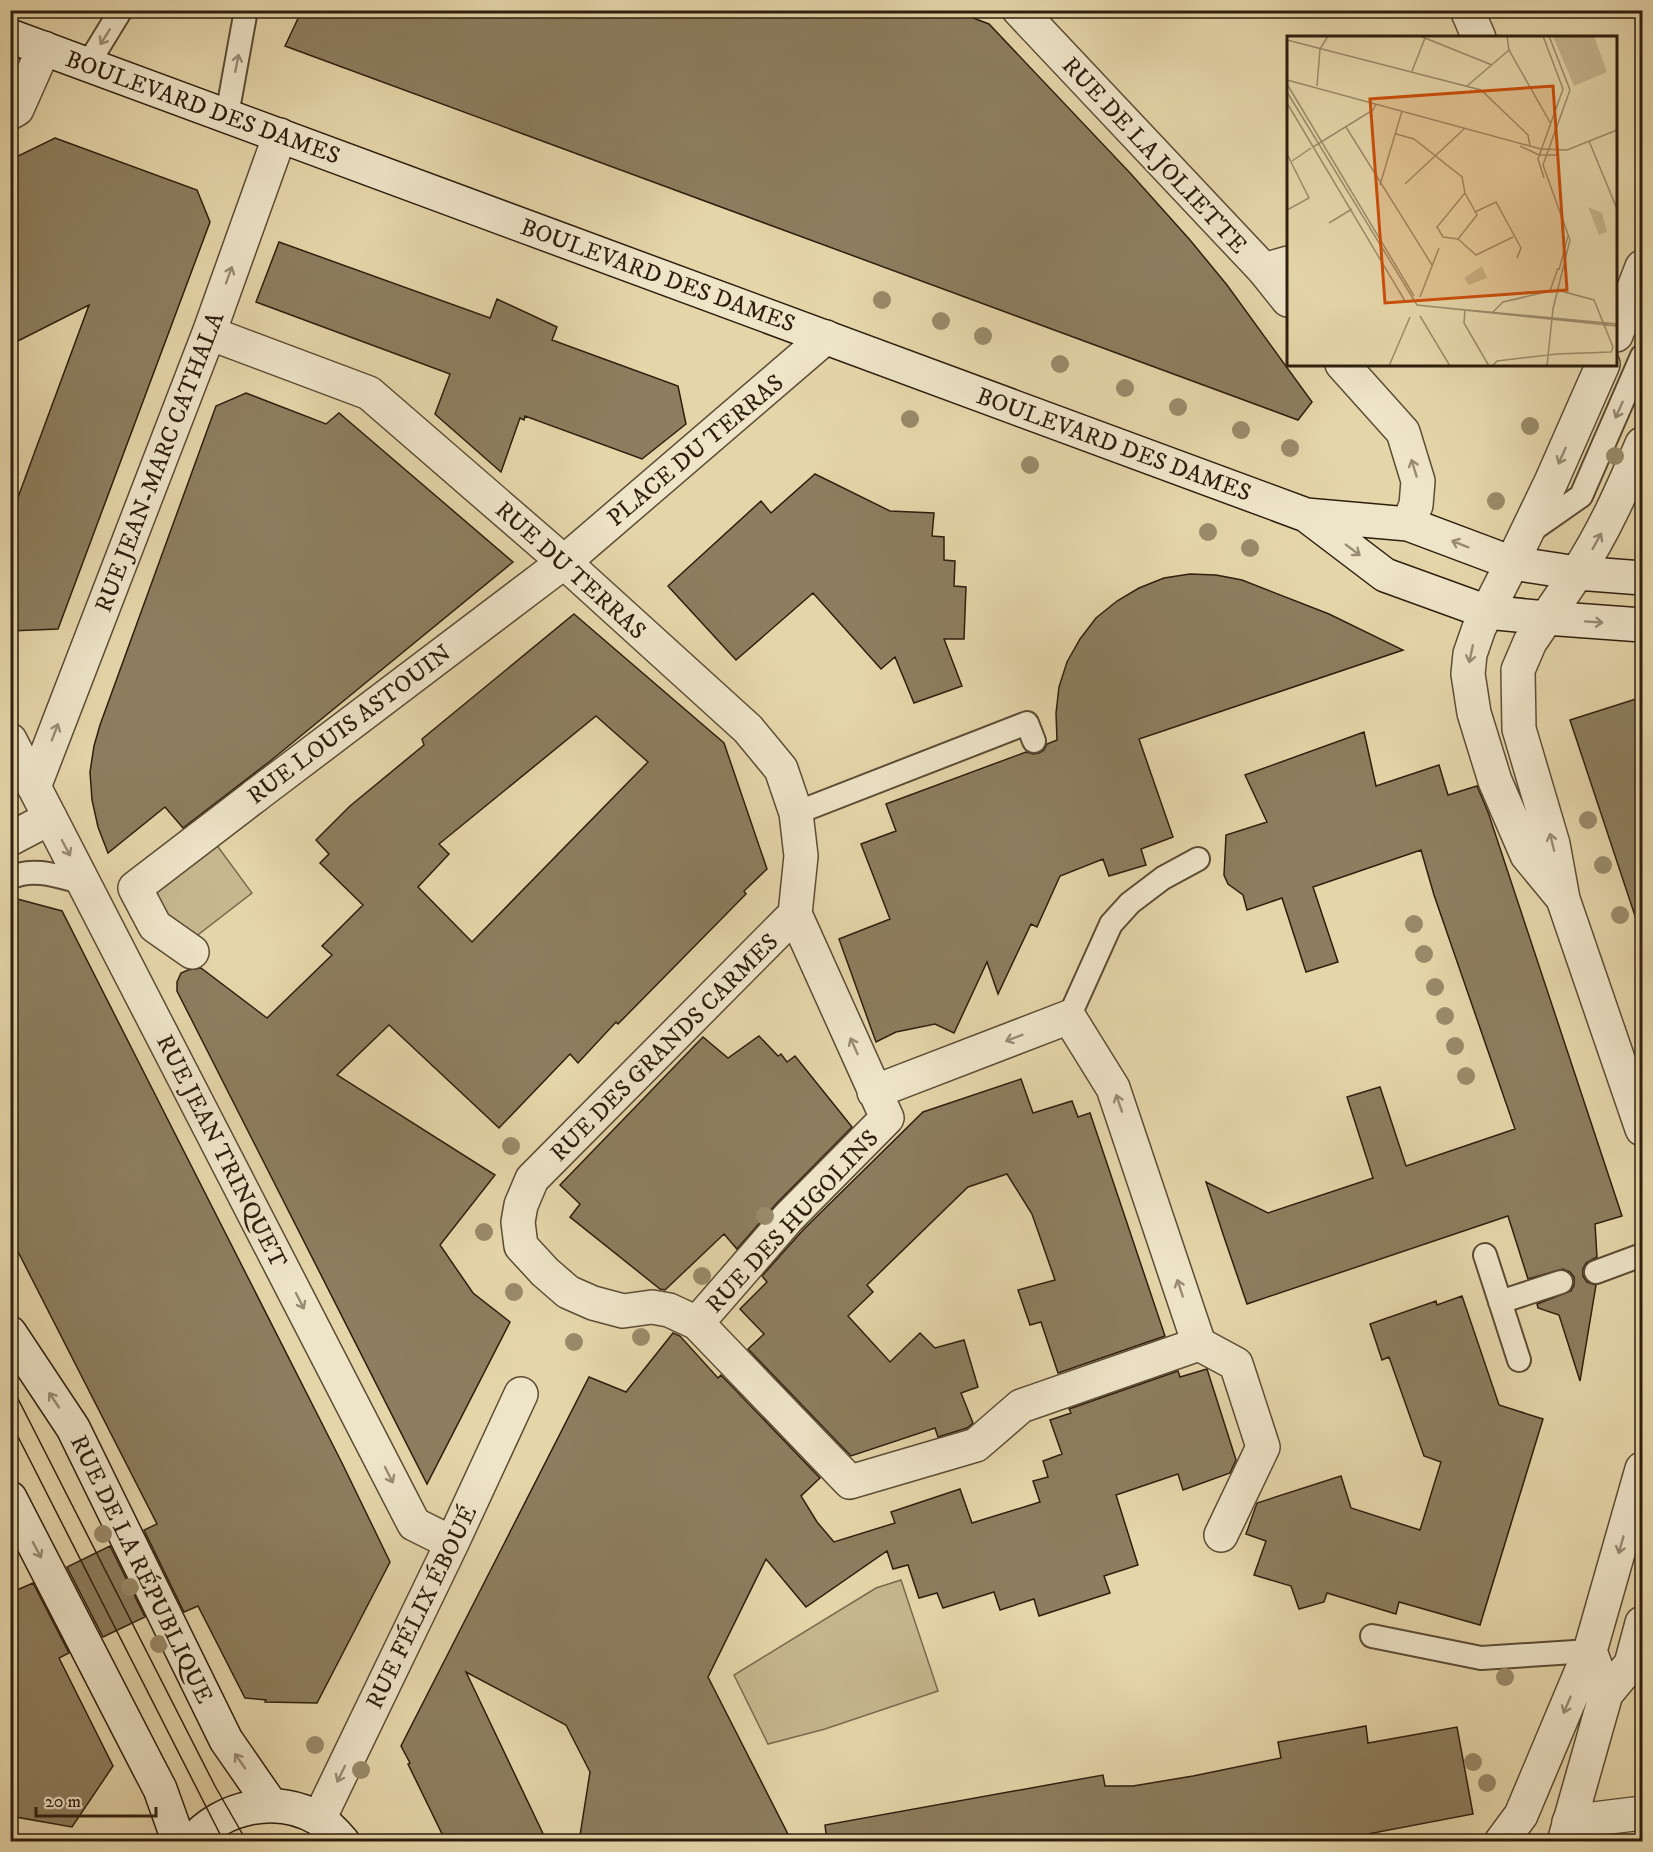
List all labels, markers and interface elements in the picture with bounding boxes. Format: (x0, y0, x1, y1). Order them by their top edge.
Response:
one-way arrow (98, 28, 110, 45)
inset map (1287, 36, 1617, 366)
street label: BOULEVARD DES DAMES (61, 44, 344, 172)
street label: RUE DE LA JOLIETTE (1055, 51, 1253, 260)
one-way arrow (232, 54, 243, 73)
street label: BOULEVARD DES DAMES (516, 212, 799, 340)
one-way arrow (225, 266, 236, 285)
street label: RUE JEAN-MARC CATHALA (89, 307, 231, 617)
street label: PLACE DU TERRAS (601, 368, 790, 533)
street label: BOULEVARD DES DAMES (972, 381, 1255, 509)
one-way arrow (1612, 400, 1624, 418)
one-way arrow (1556, 447, 1567, 465)
one-way arrow (1408, 459, 1419, 478)
street label: RUE DU TERRAS (489, 495, 652, 646)
one-way arrow (1591, 533, 1603, 550)
one-way arrow (1451, 538, 1470, 549)
one-way arrow (1345, 544, 1361, 557)
one-way arrow (1584, 616, 1604, 627)
street label: RUE LOUIS ASTOUIN (242, 638, 458, 811)
one-way arrow (1465, 645, 1477, 664)
one-way arrow (50, 723, 61, 742)
one-way arrow (1545, 832, 1557, 851)
one-way arrow (61, 839, 72, 857)
street label: RUE DES GRANDS CARMES (544, 927, 785, 1168)
street label: RUE JEAN TRINQUET (149, 1030, 293, 1273)
one-way arrow (1005, 1033, 1024, 1044)
one-way arrow (848, 1037, 859, 1055)
one-way arrow (1112, 1094, 1123, 1113)
street label: RUE DES HUGOLINS (700, 1124, 886, 1320)
one-way arrow (1174, 1279, 1185, 1298)
one-way arrow (295, 1292, 306, 1310)
one-way arrow (48, 1392, 60, 1409)
street label: RUE DE LA RÉPUBLIQUE (63, 1430, 219, 1709)
one-way arrow (384, 1465, 395, 1483)
street label: RUE FÉLIX ÉBOUÉ (360, 1501, 484, 1714)
one-way arrow (1615, 1535, 1626, 1554)
one-way arrow (32, 1541, 43, 1559)
one-way arrow (1561, 1695, 1572, 1714)
one-way arrow (234, 1753, 246, 1770)
one-way arrow (335, 1765, 346, 1783)
scale bar (36, 1780, 156, 1818)
text: 20 m (45, 1791, 81, 1813)

